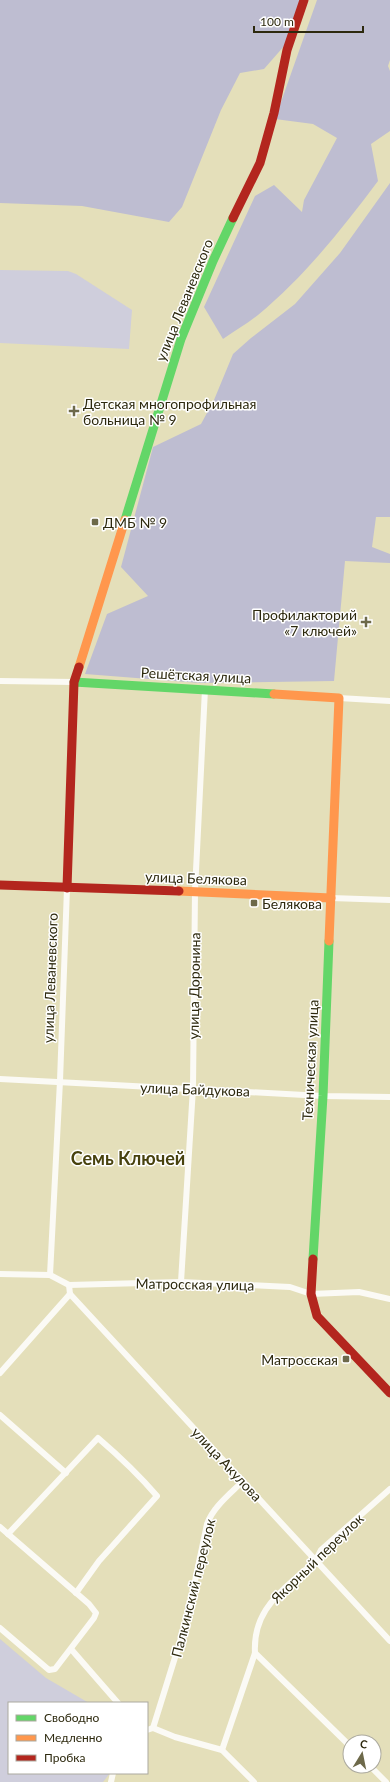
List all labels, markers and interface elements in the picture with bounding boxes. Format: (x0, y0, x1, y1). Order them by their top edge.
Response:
scale bar (254, 8, 363, 34)
text: 100 m (260, 14, 294, 29)
street label: улица Леваневского (152, 236, 216, 364)
place label: Детская многопрофильная больница № 9 (83, 395, 256, 428)
marker: Детская многопрофильная больница № 9 (68, 405, 80, 417)
place label: ДМБ № 9 (103, 514, 167, 531)
marker: ДМБ № 9 (90, 517, 100, 527)
place label: Профилакторий «7 ключей» (252, 606, 357, 639)
marker: Профилакторий «7 ключей» (360, 616, 372, 628)
street label: Решётская улица (140, 664, 252, 686)
street label: улица Белякова (145, 868, 247, 888)
place label: Белякова (262, 895, 322, 912)
marker: Белякова (249, 898, 259, 908)
street label: улица Леваневского (39, 913, 61, 1043)
street label: улица Доронина (185, 932, 203, 1040)
street label: Техническая улица (298, 999, 322, 1121)
street label: улица Байдукова (140, 1079, 250, 1099)
district label: Семь Ключей (71, 1147, 185, 1169)
street label: Матросская улица (136, 1274, 254, 1294)
place label: Матросская (261, 1351, 338, 1368)
marker: Матросская (341, 1354, 351, 1364)
street label: улица Акулова (188, 1423, 266, 1505)
street label: Якорный переулок (267, 1509, 367, 1607)
street label: Палкинский переулок (168, 1516, 219, 1659)
legend (8, 1702, 148, 1774)
text: Свободно (44, 1710, 100, 1725)
text: Медленно (44, 1730, 103, 1745)
north arrow (342, 1734, 382, 1774)
text: С (359, 1737, 369, 1751)
text: Пробка (44, 1750, 85, 1765)

